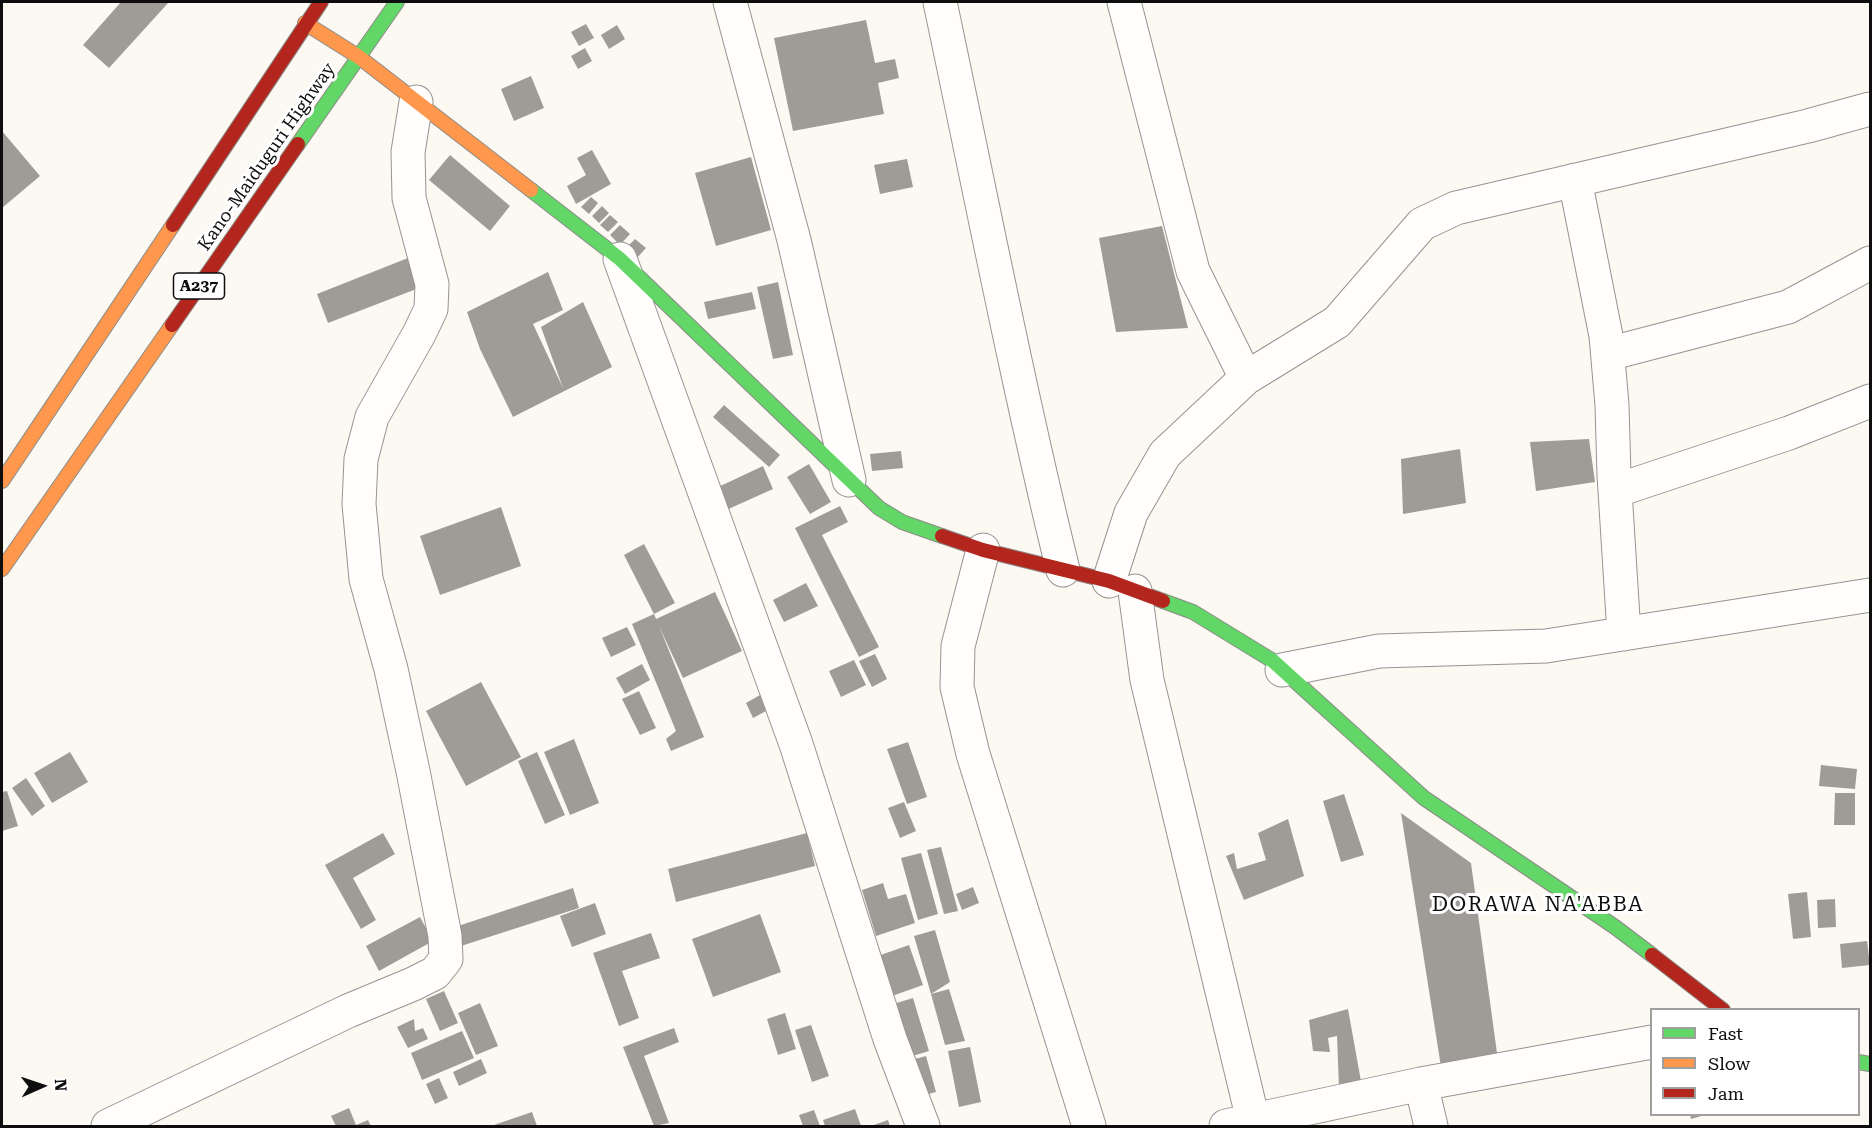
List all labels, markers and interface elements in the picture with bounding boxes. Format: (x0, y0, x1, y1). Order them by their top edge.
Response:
street label: Kano-Maiduguri Highway (194, 59, 340, 255)
road number: A237 (174, 273, 224, 299)
district label: DORAWA NA'ABBA (1432, 892, 1644, 918)
legend (1650, 1008, 1860, 1116)
text: Fast (1708, 1023, 1743, 1044)
text: Slow (1708, 1053, 1750, 1074)
north arrow (12, 1056, 72, 1116)
text: N (51, 1078, 70, 1092)
text: Jam (1708, 1083, 1744, 1104)

